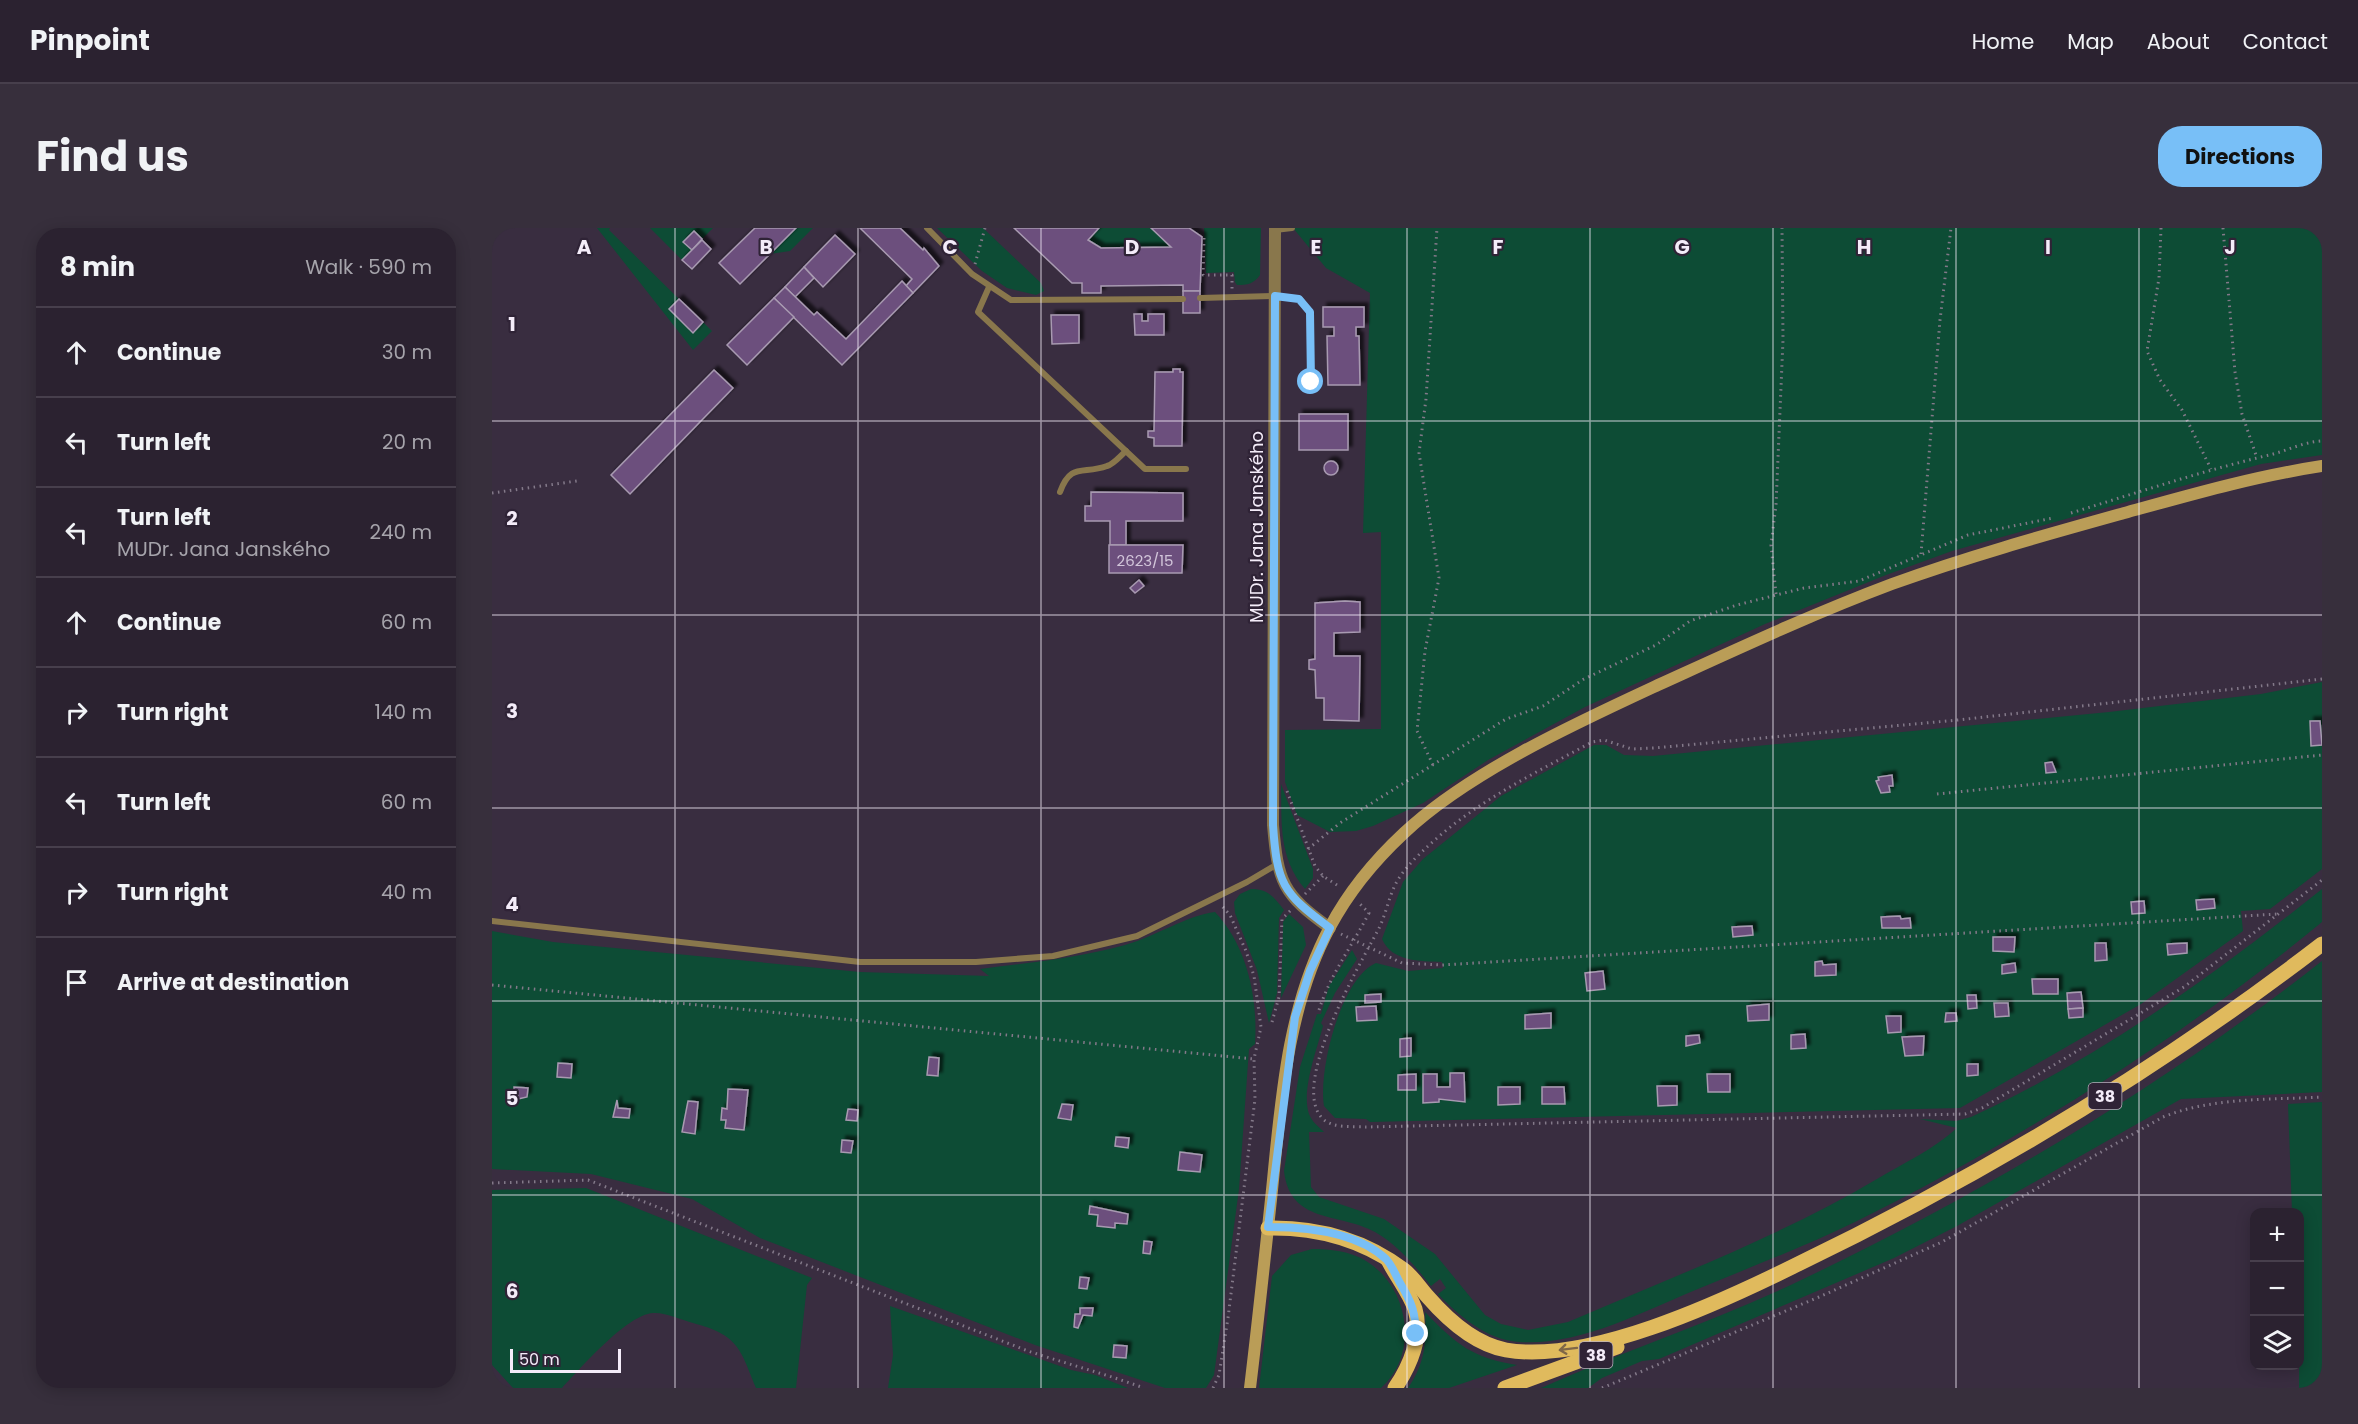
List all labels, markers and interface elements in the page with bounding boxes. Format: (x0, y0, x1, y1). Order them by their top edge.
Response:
text: Pinpoint (30, 21, 150, 60)
text: Home (1972, 27, 2034, 56)
text: Map (2067, 27, 2114, 56)
text: About (2147, 27, 2210, 56)
text: Contact (2243, 27, 2328, 56)
button: Directions (2158, 126, 2322, 187)
text: Find us (36, 127, 189, 186)
text: A (577, 233, 592, 261)
text: B (759, 233, 773, 261)
text: C (942, 233, 958, 261)
text: D (1125, 233, 1139, 261)
text: E (1311, 233, 1321, 261)
text: F (1493, 233, 1504, 261)
text: G (1674, 233, 1690, 261)
text: H (1857, 233, 1871, 261)
text: I (2045, 233, 2051, 261)
text: J (2224, 233, 2236, 261)
text: 8 min (60, 249, 135, 285)
text: Walk · 590 m (305, 253, 432, 281)
text: 1 (508, 310, 516, 338)
icon: ahead (60, 336, 93, 369)
text: Continue (117, 337, 221, 368)
text: 30 m (382, 338, 432, 366)
route start (1297, 368, 1323, 394)
icon: left (60, 426, 93, 459)
text: Turn left (117, 427, 211, 458)
text: 20 m (382, 428, 432, 456)
street label: MUDr. Jana Janského (1244, 431, 1269, 623)
text: Turn left (117, 502, 211, 533)
text: 2 (506, 504, 518, 532)
icon: left (60, 516, 93, 549)
text: 240 m (369, 518, 432, 546)
text: MUDr. Jana Janského (117, 535, 330, 563)
house number: 2623/15 (1117, 550, 1173, 571)
icon: ahead (60, 606, 93, 639)
text: Continue (117, 607, 221, 638)
text: 60 m (381, 608, 432, 636)
icon: right (60, 696, 93, 729)
text: Turn right (117, 697, 228, 728)
text: 3 (506, 697, 518, 725)
text: 140 m (375, 698, 432, 726)
icon: left (60, 786, 93, 819)
text: Turn left (117, 787, 211, 818)
text: 60 m (381, 788, 432, 816)
icon: right (60, 876, 93, 909)
text: Turn right (117, 877, 228, 908)
text: 40 m (381, 878, 432, 906)
text: 4 (505, 890, 519, 918)
icon: arrive (60, 966, 93, 999)
text: Arrive at destination (117, 967, 349, 998)
road number: 38 (2088, 1083, 2122, 1109)
text: 5 (506, 1084, 519, 1112)
map controls (2250, 1208, 2304, 1370)
button: + (2250, 1208, 2304, 1262)
button: − (2250, 1262, 2304, 1316)
text: 6 (506, 1277, 518, 1305)
button: layers (2250, 1316, 2304, 1370)
route end (1402, 1320, 1428, 1346)
road number: 38 (1580, 1342, 1612, 1368)
one-way arrow (1559, 1344, 1578, 1355)
scale bar (510, 1346, 621, 1374)
text: 50 m (519, 1348, 560, 1371)

